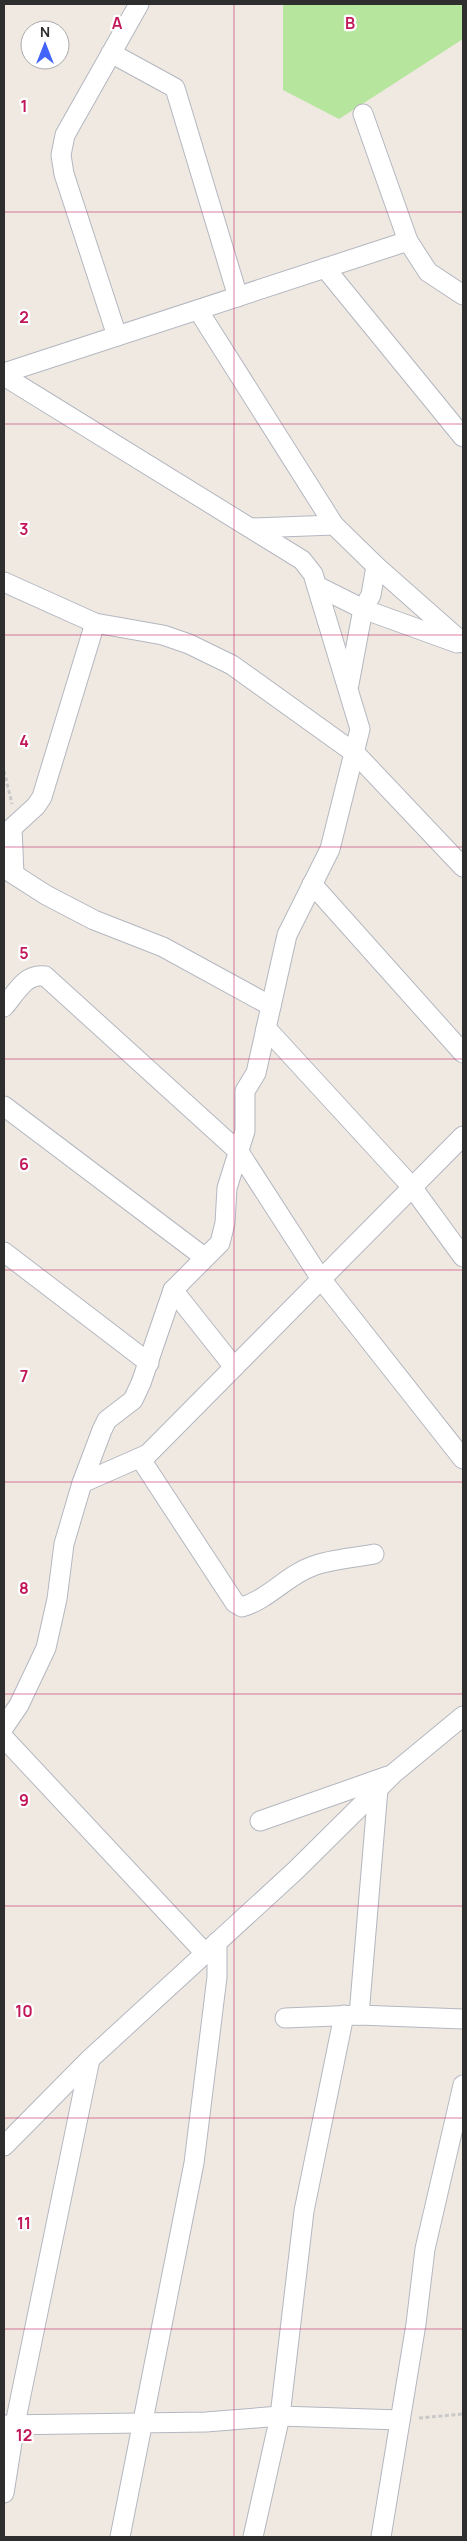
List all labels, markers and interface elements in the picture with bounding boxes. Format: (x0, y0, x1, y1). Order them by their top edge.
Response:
text: A (112, 12, 123, 34)
text: B (345, 12, 355, 34)
north arrow (20, 20, 70, 70)
text: N (40, 22, 50, 41)
text: 1 (20, 95, 28, 117)
text: 2 (19, 306, 29, 328)
text: 3 (19, 518, 29, 540)
text: 4 (19, 730, 29, 752)
text: 5 (19, 942, 29, 964)
text: 6 (19, 1153, 29, 1175)
text: 7 (20, 1365, 28, 1387)
text: 8 (19, 1577, 29, 1599)
text: 9 (19, 1789, 29, 1811)
text: 10 (15, 2000, 33, 2022)
text: 11 (17, 2212, 31, 2234)
text: 12 (16, 2424, 32, 2446)

